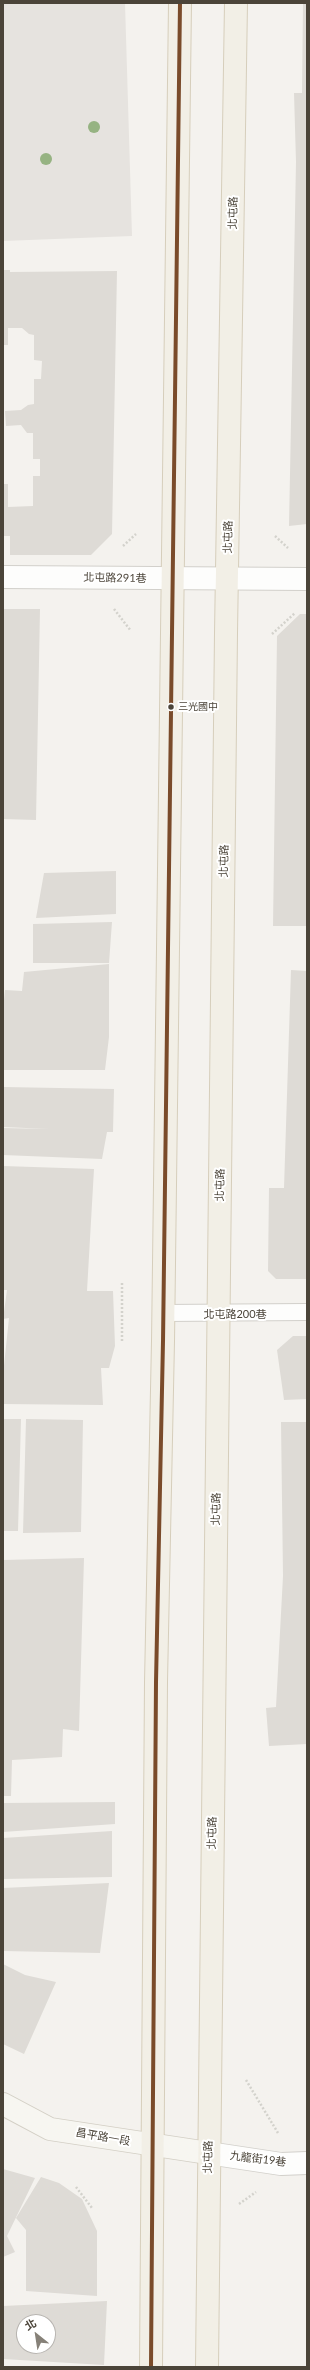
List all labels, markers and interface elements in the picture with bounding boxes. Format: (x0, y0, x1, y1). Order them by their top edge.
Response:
street label: 北屯路 (226, 196, 240, 230)
street label: 北屯路 (221, 520, 235, 554)
street label: 北屯路291巷 (83, 571, 147, 585)
place label: 三光國中 (178, 701, 218, 713)
marker: 三光國中 (166, 702, 176, 712)
street label: 北屯路 (217, 844, 231, 878)
street label: 北屯路 (213, 1168, 227, 1202)
street label: 北屯路200巷 (203, 1307, 267, 1321)
street label: 北屯路 (209, 1492, 223, 1526)
street label: 北屯路 (205, 1816, 219, 1850)
street label: 昌平路一段 (75, 2126, 131, 2148)
street label: 北屯路 (201, 2140, 215, 2174)
street label: 九龍街19巷 (229, 2149, 287, 2169)
north arrow (16, 2314, 56, 2354)
text: 北 (22, 2316, 38, 2332)

